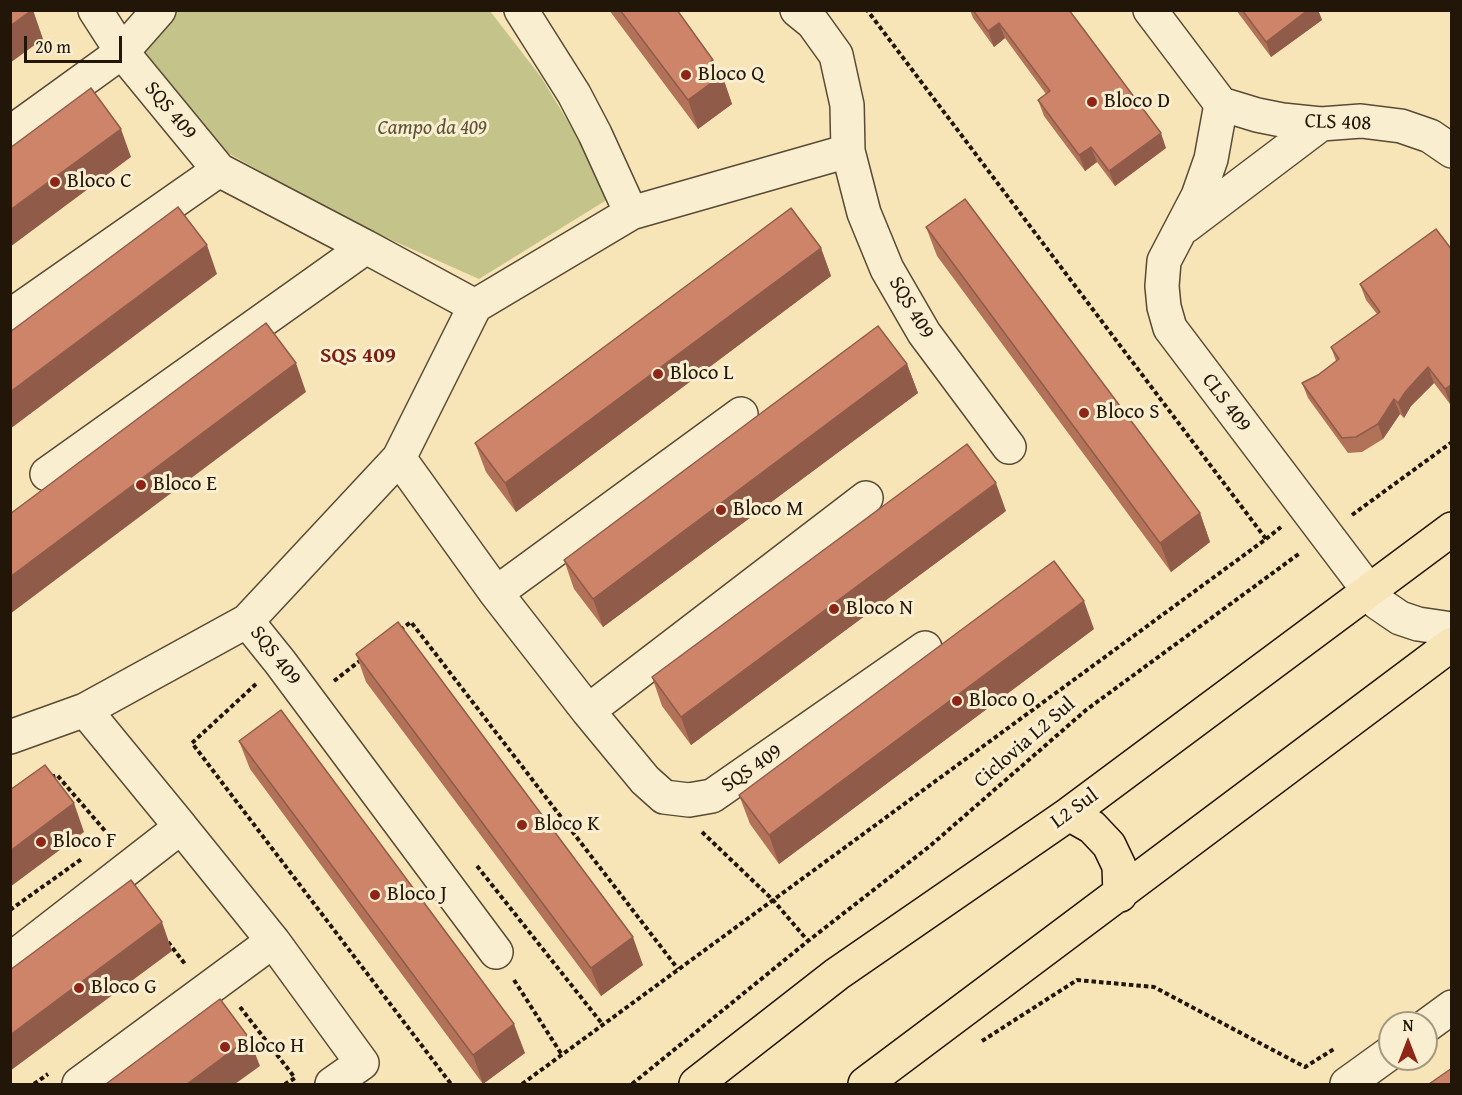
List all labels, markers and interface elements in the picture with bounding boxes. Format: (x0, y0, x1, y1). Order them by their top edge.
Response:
scale bar (27, 24, 124, 62)
text: 20 m (35, 33, 71, 60)
place label: Bloco Q (698, 62, 764, 88)
marker: Bloco Q (679, 68, 693, 82)
street label: SQS 409 (138, 77, 202, 145)
place label: Bloco D (1104, 89, 1170, 115)
marker: Bloco D (1085, 95, 1099, 109)
street label: CLS 408 (1304, 109, 1372, 137)
park label: Campo da 409 (377, 116, 487, 142)
place label: Bloco C (67, 169, 132, 195)
marker: Bloco C (48, 175, 62, 189)
street label: SQS 409 (883, 272, 939, 344)
district label: SQS 409 (320, 343, 396, 369)
place label: Bloco L (670, 361, 733, 387)
marker: Bloco L (651, 367, 665, 381)
street label: CLS 409 (1196, 369, 1256, 437)
place label: Bloco S (1096, 400, 1159, 426)
marker: Bloco S (1077, 406, 1091, 420)
place label: Bloco E (153, 472, 217, 498)
marker: Bloco E (134, 478, 148, 492)
place label: Bloco M (733, 497, 803, 523)
marker: Bloco M (714, 503, 728, 517)
place label: Bloco N (846, 596, 913, 622)
marker: Bloco N (827, 602, 841, 616)
street label: SQS 409 (244, 621, 306, 691)
place label: Bloco O (969, 688, 1035, 714)
street label: Ciclovia L2 Sul (969, 692, 1081, 794)
marker: Bloco O (950, 694, 964, 708)
street label: SQS 409 (717, 739, 787, 799)
street label: L2 Sul (1046, 783, 1104, 835)
place label: Bloco K (534, 812, 600, 838)
marker: Bloco K (515, 818, 529, 832)
place label: Bloco F (53, 829, 116, 855)
marker: Bloco F (34, 835, 48, 849)
place label: Bloco J (387, 882, 447, 908)
marker: Bloco J (368, 888, 382, 902)
place label: Bloco G (91, 975, 157, 1001)
marker: Bloco G (72, 981, 86, 995)
north arrow (1378, 1011, 1438, 1071)
text: N (1403, 1013, 1413, 1037)
place label: Bloco H (237, 1034, 304, 1060)
marker: Bloco H (218, 1040, 232, 1054)

